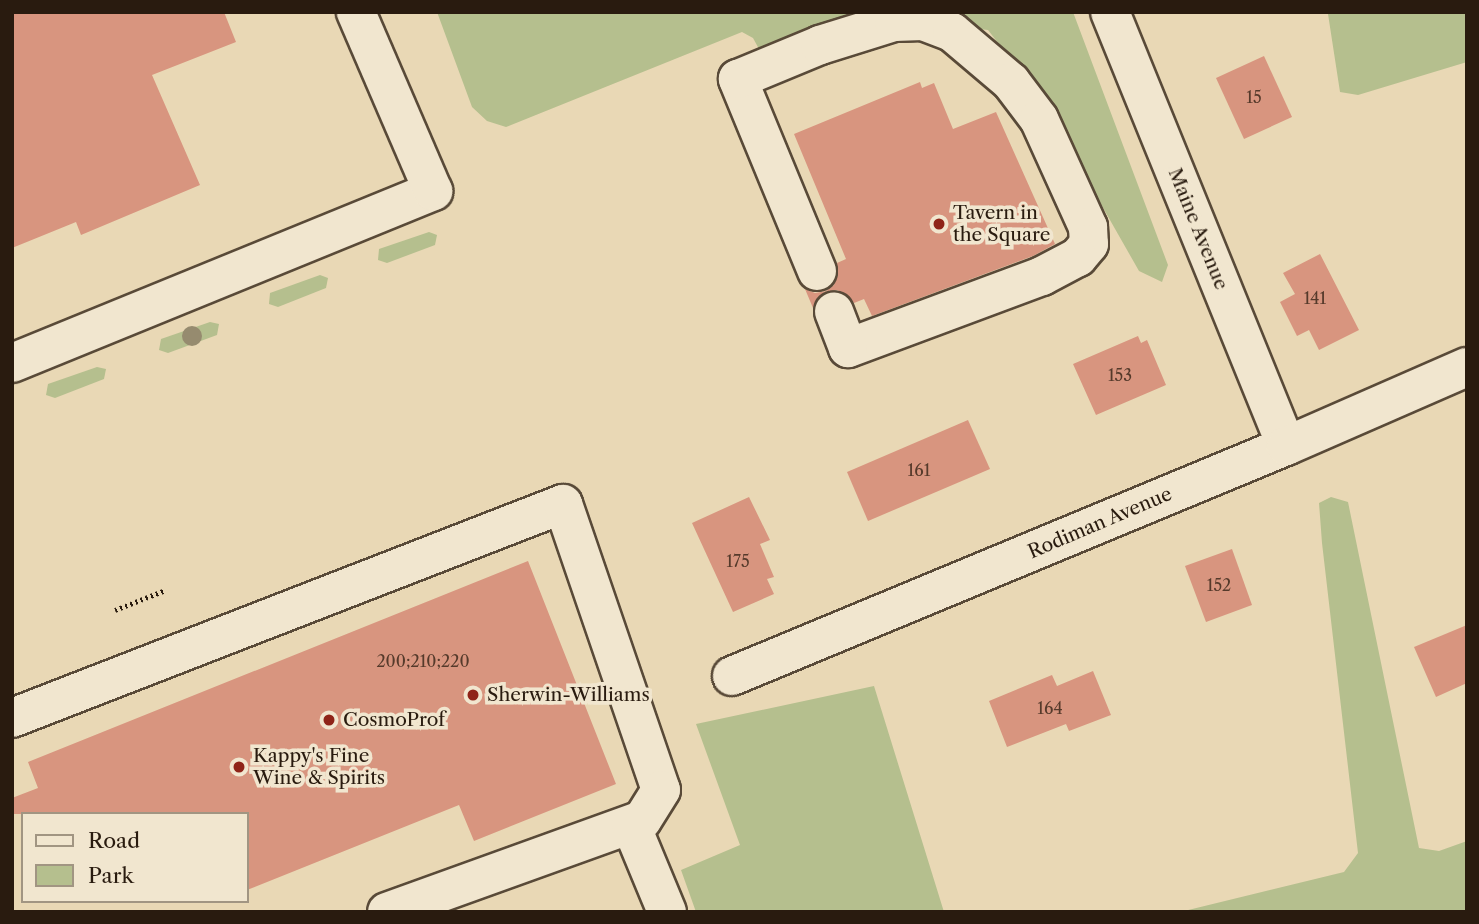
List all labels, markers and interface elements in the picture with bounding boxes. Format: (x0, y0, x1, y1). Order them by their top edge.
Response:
house number: 15 (1246, 87, 1262, 107)
street label: Maine Avenue (1163, 164, 1233, 294)
place label: Tavern in the Square (953, 202, 1050, 246)
marker: Tavern in the Square (931, 216, 947, 232)
house number: 141 (1304, 288, 1326, 308)
house number: 153 (1108, 365, 1132, 385)
house number: 161 (908, 460, 930, 480)
street label: Rodiman Avenue (1024, 482, 1176, 564)
house number: 175 (726, 551, 750, 571)
house number: 152 (1207, 575, 1231, 595)
house number: 200;210;220 (376, 651, 470, 671)
place label: Sherwin-Williams (487, 684, 650, 706)
marker: Sherwin-Williams (465, 687, 481, 703)
house number: 164 (1037, 698, 1063, 718)
place label: CosmoProf (343, 709, 445, 731)
marker: CosmoProf (321, 712, 337, 728)
place label: Kappy's Fine Wine & Spirits (253, 745, 385, 789)
marker: Kappy's Fine Wine & Spirits (231, 759, 247, 775)
legend (21, 812, 248, 903)
text: Road (88, 828, 140, 853)
text: Park (88, 863, 134, 888)

